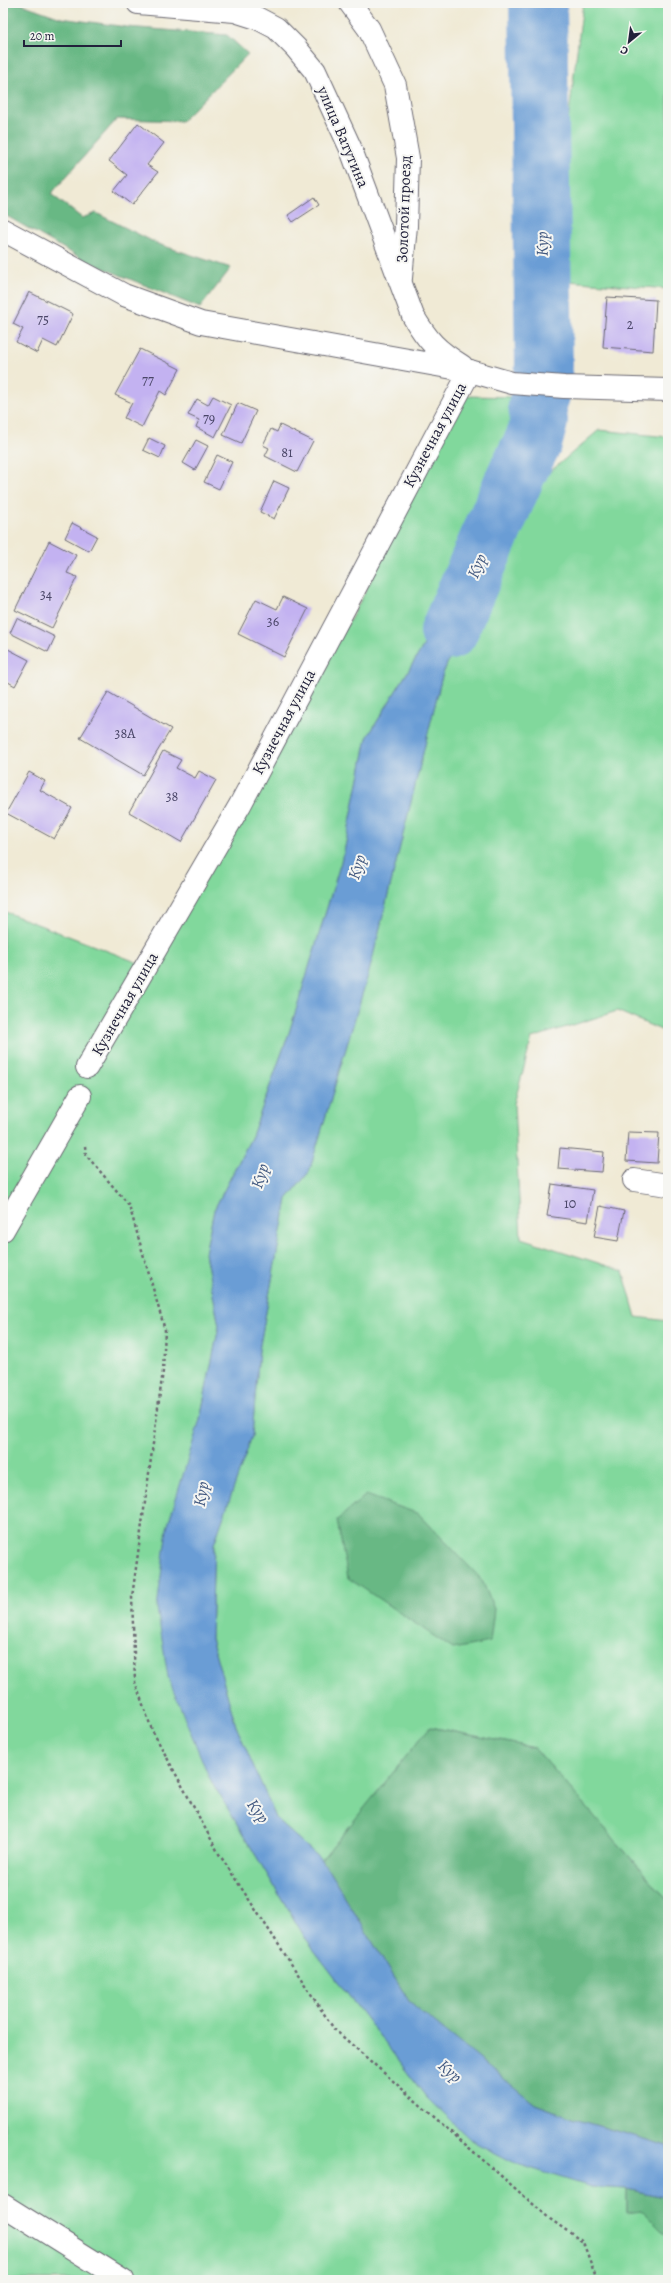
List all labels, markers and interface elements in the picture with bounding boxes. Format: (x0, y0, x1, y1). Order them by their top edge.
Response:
scale bar (24, 22, 121, 48)
north arrow (609, 22, 649, 62)
text: 20 m (30, 28, 54, 44)
text: С (618, 42, 631, 59)
street label: улица Ватутина (311, 82, 375, 192)
street label: Золотой проезд (391, 155, 417, 263)
water label: Кур (530, 231, 554, 257)
house number: 75 (37, 310, 49, 329)
house number: 2 (627, 315, 634, 334)
house number: 77 (142, 371, 154, 390)
street label: Кузнечная улица (398, 378, 472, 492)
house number: 79 (203, 409, 215, 428)
house number: 81 (281, 443, 293, 462)
water label: Кур (462, 550, 492, 582)
house number: 34 (40, 585, 52, 604)
house number: 36 (267, 612, 279, 631)
street label: Кузнечная улица (247, 665, 321, 779)
house number: 38А (115, 724, 136, 743)
house number: 38 (166, 787, 179, 806)
water label: Кур (342, 852, 372, 882)
street label: Кузнечная улица (86, 947, 164, 1060)
water label: Кур (245, 1161, 275, 1191)
house number: 10 (564, 1194, 576, 1213)
water label: Кур (188, 1480, 214, 1508)
water label: Кур (241, 1794, 275, 1828)
water label: Кур (433, 2054, 467, 2088)

